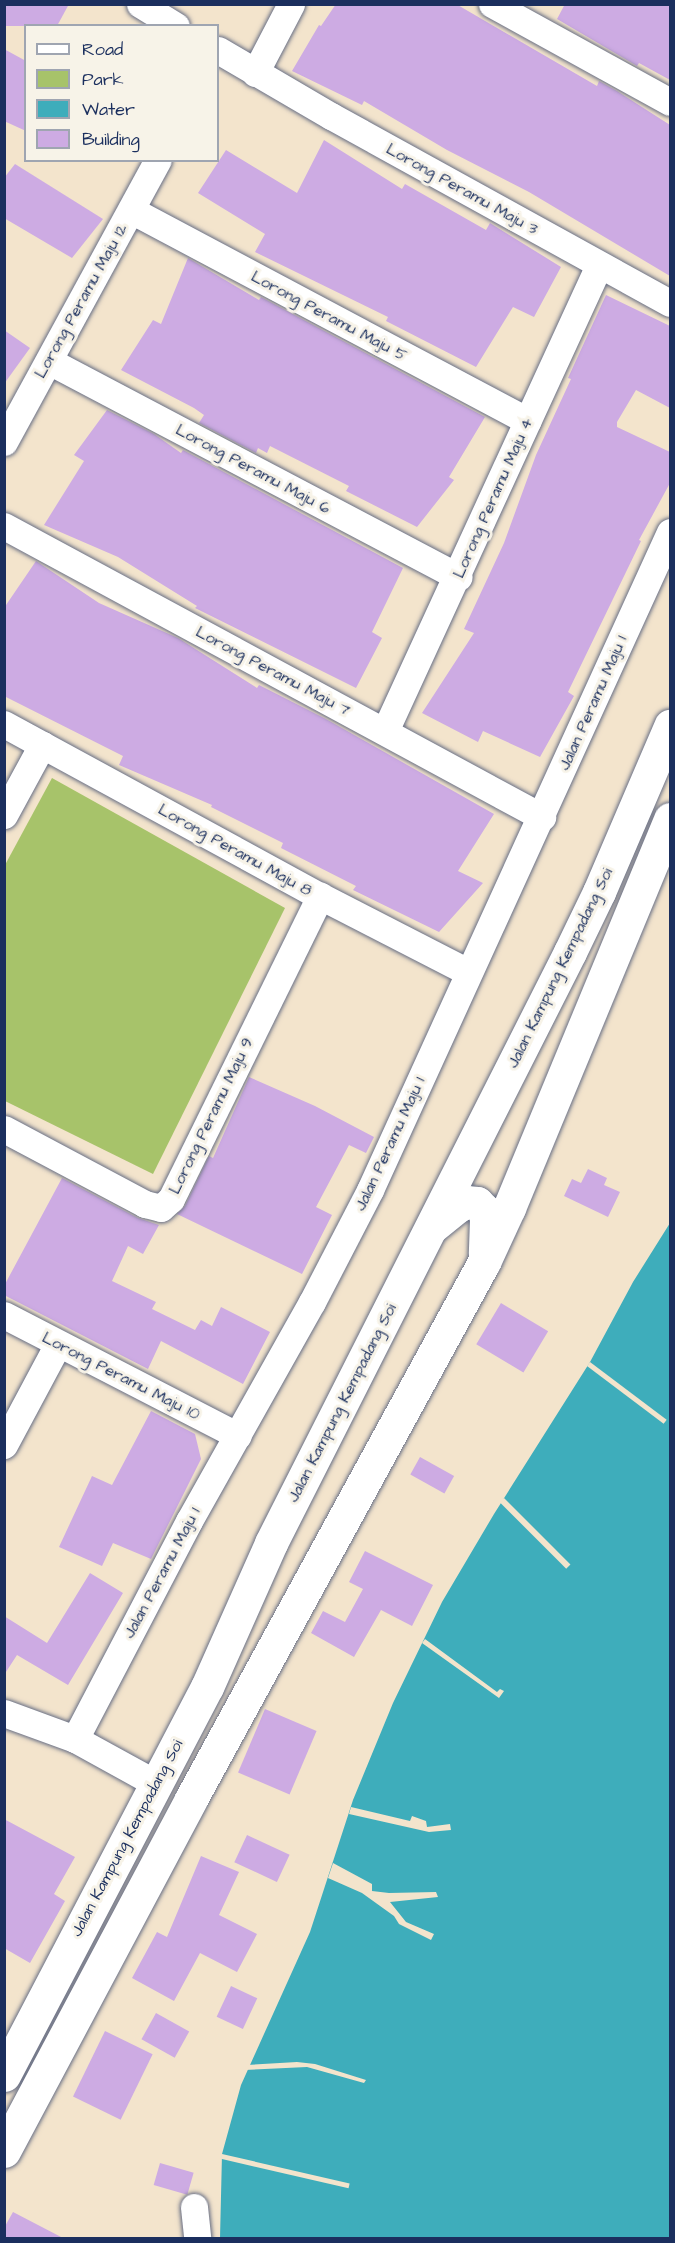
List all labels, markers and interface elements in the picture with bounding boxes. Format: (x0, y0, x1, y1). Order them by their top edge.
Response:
legend (24, 24, 219, 162)
text: Road (82, 37, 123, 62)
text: Park (82, 67, 124, 92)
text: Water (82, 97, 135, 122)
text: Building (82, 127, 140, 152)
street label: Lorong Peramu Maju 3 (383, 139, 541, 239)
street label: Lorong Peramu Maju 12 (31, 221, 131, 381)
street label: Lorong Peramu Maju 5 (248, 267, 410, 365)
street label: Lorong Peramu Maju 4 (449, 415, 537, 581)
street label: Lorong Peramu Maju 6 (172, 420, 334, 518)
street label: Lorong Peramu Maju 7 (193, 622, 353, 720)
street label: Jalan Peramu Maju 1 (555, 633, 631, 773)
street label: Lorong Peramu Maju 8 (155, 800, 315, 900)
street label: Jalan Kampung Kempadang Soi (503, 865, 617, 1071)
street label: Lorong Peramu Maju 9 (165, 1035, 257, 1197)
street label: Jalan Peramu Maju 1 (351, 1074, 429, 1214)
street label: Jalan Kampung Kempadang Soi (283, 1301, 401, 1505)
street label: Lorong Peramu Maju 10 (39, 1328, 203, 1424)
street label: Jalan Peramu Maju 1 (119, 1504, 205, 1642)
street label: Jalan Kampung Kempadang Soi (67, 1736, 187, 1940)

